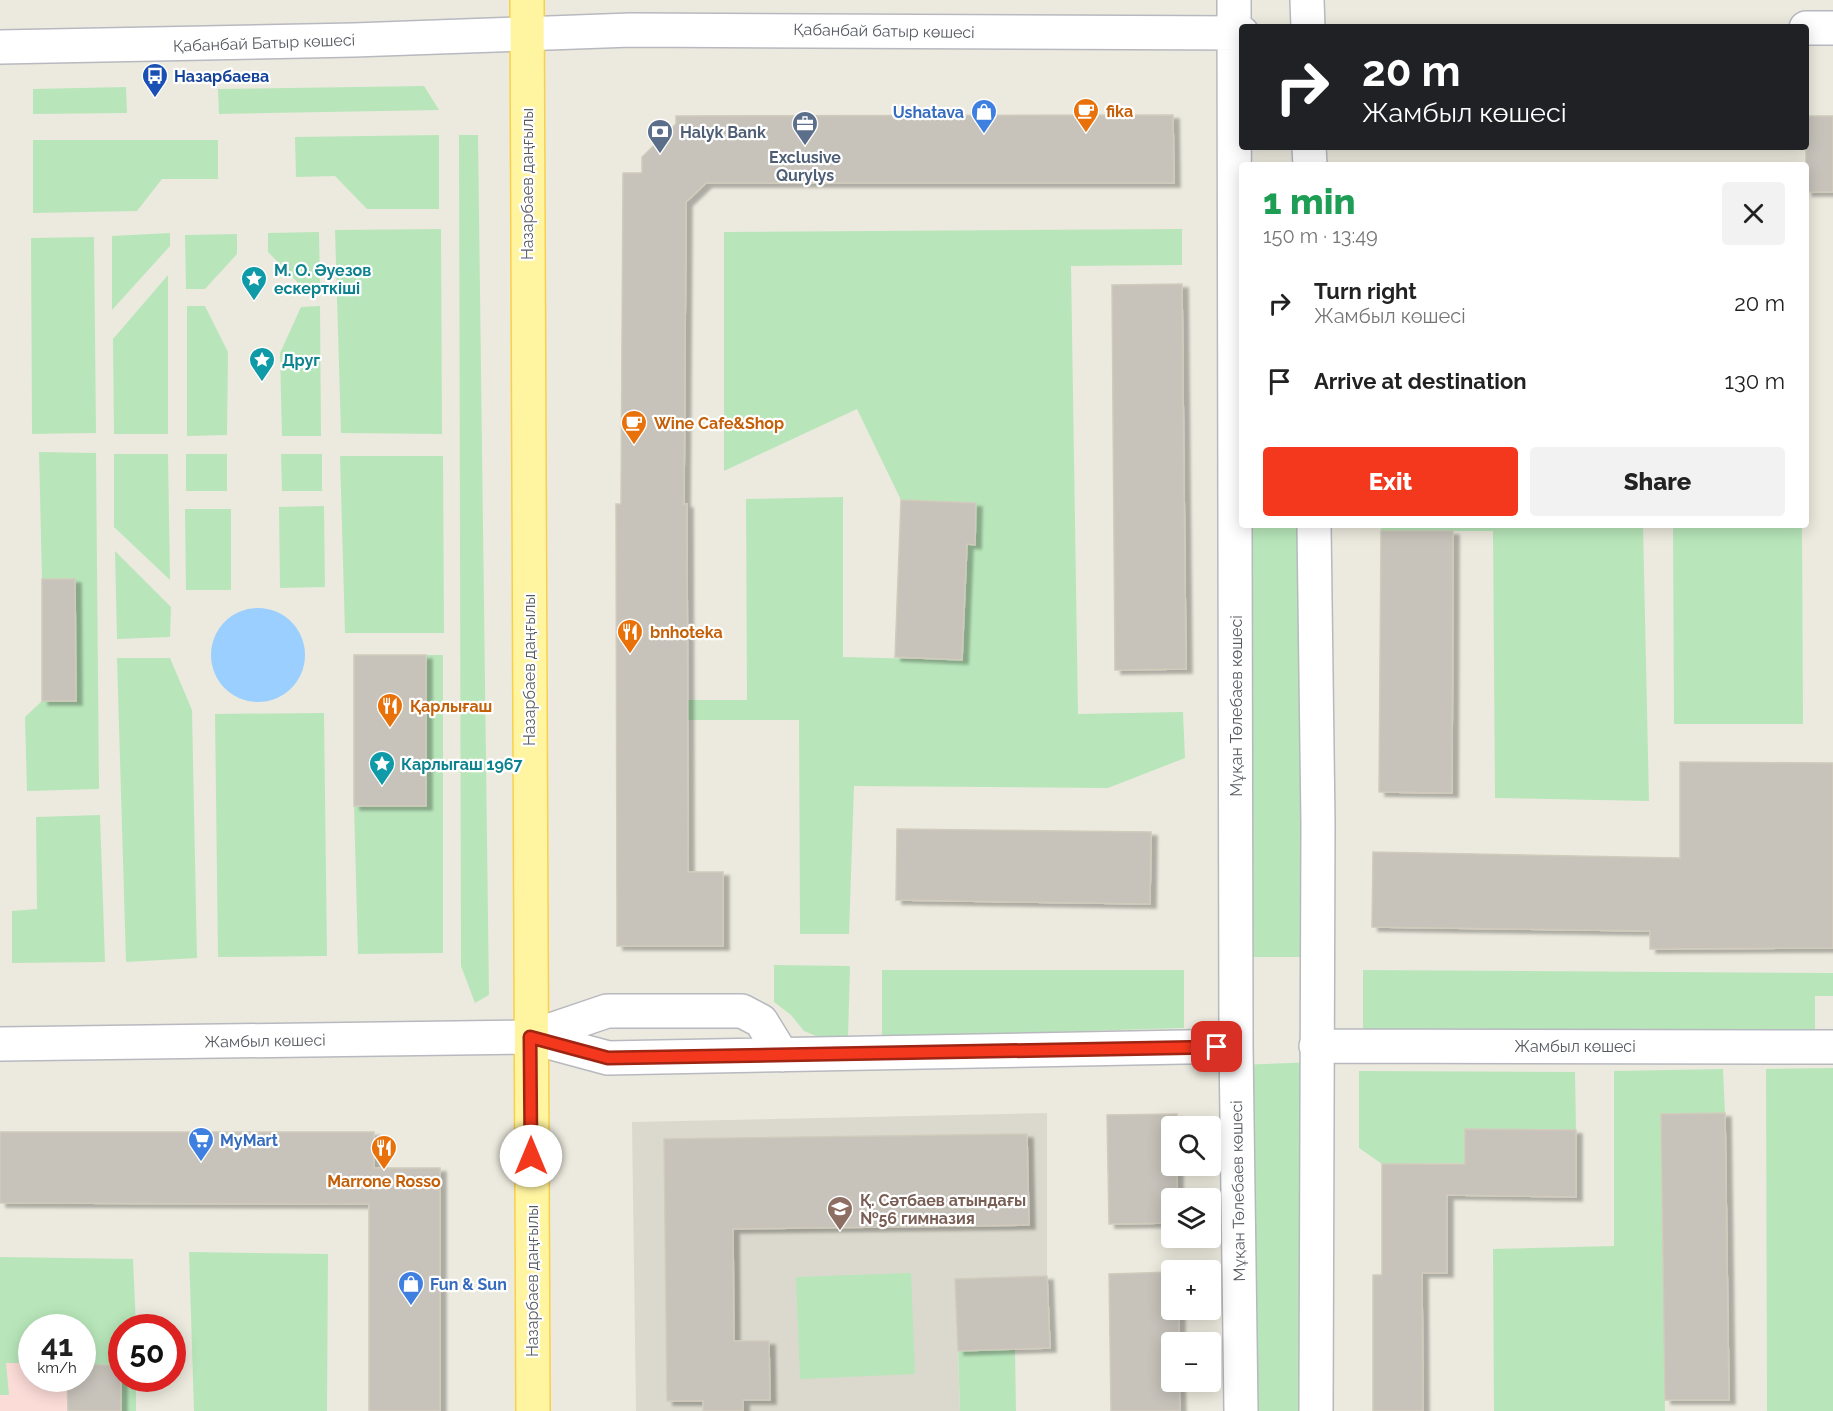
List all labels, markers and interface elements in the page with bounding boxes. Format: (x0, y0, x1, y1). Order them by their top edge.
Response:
street label: Қабанбай батыр көшесі (793, 20, 975, 42)
street label: Қабанбай Батыр көшесі (173, 30, 355, 56)
text: 20 m (1362, 47, 1461, 96)
icon: right (1263, 48, 1341, 126)
bus stop icon: Назарбаева (140, 61, 170, 99)
place label: Назарбаева (174, 67, 269, 86)
cafe icon: fika (1071, 96, 1101, 134)
shop icon: Ushatava (969, 97, 999, 135)
text: Жамбыл көшесі (1362, 97, 1567, 128)
place label: fika (1106, 102, 1133, 121)
place label: Ushatava (893, 103, 964, 122)
street label: Назарбаев даңғылы (518, 108, 537, 260)
office icon: Exclusive Qurylys (790, 109, 820, 147)
bank icon: Halyk Bank (645, 117, 675, 155)
place label: Halyk Bank (680, 123, 766, 142)
place label: Exclusive Qurylys (769, 148, 841, 185)
text: 1 min (1263, 180, 1355, 222)
button: close (1722, 182, 1785, 245)
text: 150 m · 13:49 (1263, 224, 1378, 248)
place label: М. О. Әуезов ескерткіші (274, 261, 371, 298)
place icon: М. О. Әуезов ескерткіші (239, 264, 269, 302)
text: Turn right (1314, 278, 1417, 304)
icon: right (1263, 287, 1296, 320)
text: 20 m (1734, 290, 1785, 316)
text: Жамбыл көшесі (1314, 304, 1466, 328)
place icon: Друг (247, 345, 277, 383)
place label: Друг (282, 351, 320, 370)
icon: arrive (1263, 365, 1296, 398)
text: Arrive at destination (1314, 368, 1527, 394)
text: 130 m (1725, 368, 1785, 394)
cafe icon: Wine Cafe&Shop (619, 408, 649, 446)
place label: Wine Cafe&Shop (654, 414, 784, 433)
button: Exit (1263, 447, 1518, 516)
button: Share (1530, 447, 1785, 516)
street label: Назарбаев даңғылы (520, 594, 539, 746)
street label: Мұқан Төлебаев көшесі (1227, 615, 1246, 797)
restaurant icon: bnhoteka (615, 617, 645, 655)
place label: bnhoteka (650, 623, 723, 642)
restaurant icon: Қарлығаш (375, 691, 405, 729)
place label: Қарлығаш (410, 697, 492, 716)
place icon: Карлыгаш 1967 (367, 749, 397, 787)
place label: Карлыгаш 1967 (401, 755, 523, 774)
pin (1191, 1021, 1242, 1072)
street label: Жамбыл көшесі (204, 1030, 326, 1052)
icon: arrive (1200, 1030, 1233, 1063)
street label: Жамбыл көшесі (1514, 1037, 1636, 1056)
street label: Мұқан Төлебаев көшесі (1227, 1100, 1249, 1282)
map controls (1161, 1116, 1221, 1392)
button: search (1161, 1116, 1221, 1176)
position arrow (499, 1124, 563, 1188)
supermarket icon: MyMart (186, 1125, 216, 1163)
place label: MyMart (220, 1131, 278, 1150)
restaurant icon: Marrone Rosso (369, 1133, 399, 1171)
place label: Marrone Rosso (327, 1172, 441, 1191)
button: layers (1161, 1188, 1221, 1248)
place label: Қ. Сәтбаев атындағы №56 гимназия (860, 1191, 1026, 1228)
school or university icon: Қ. Сәтбаев атындағы №56 гимназия (825, 1194, 855, 1232)
street label: Назарбаев даңғылы (523, 1205, 542, 1357)
button: + (1161, 1260, 1221, 1320)
shop icon: Fun & Sun (396, 1269, 426, 1307)
place label: Fun & Sun (430, 1275, 507, 1294)
speed limit sign: 50 (108, 1314, 186, 1392)
text: 41 (41, 1328, 73, 1363)
button: − (1161, 1332, 1221, 1392)
text: km/h (37, 1359, 77, 1377)

